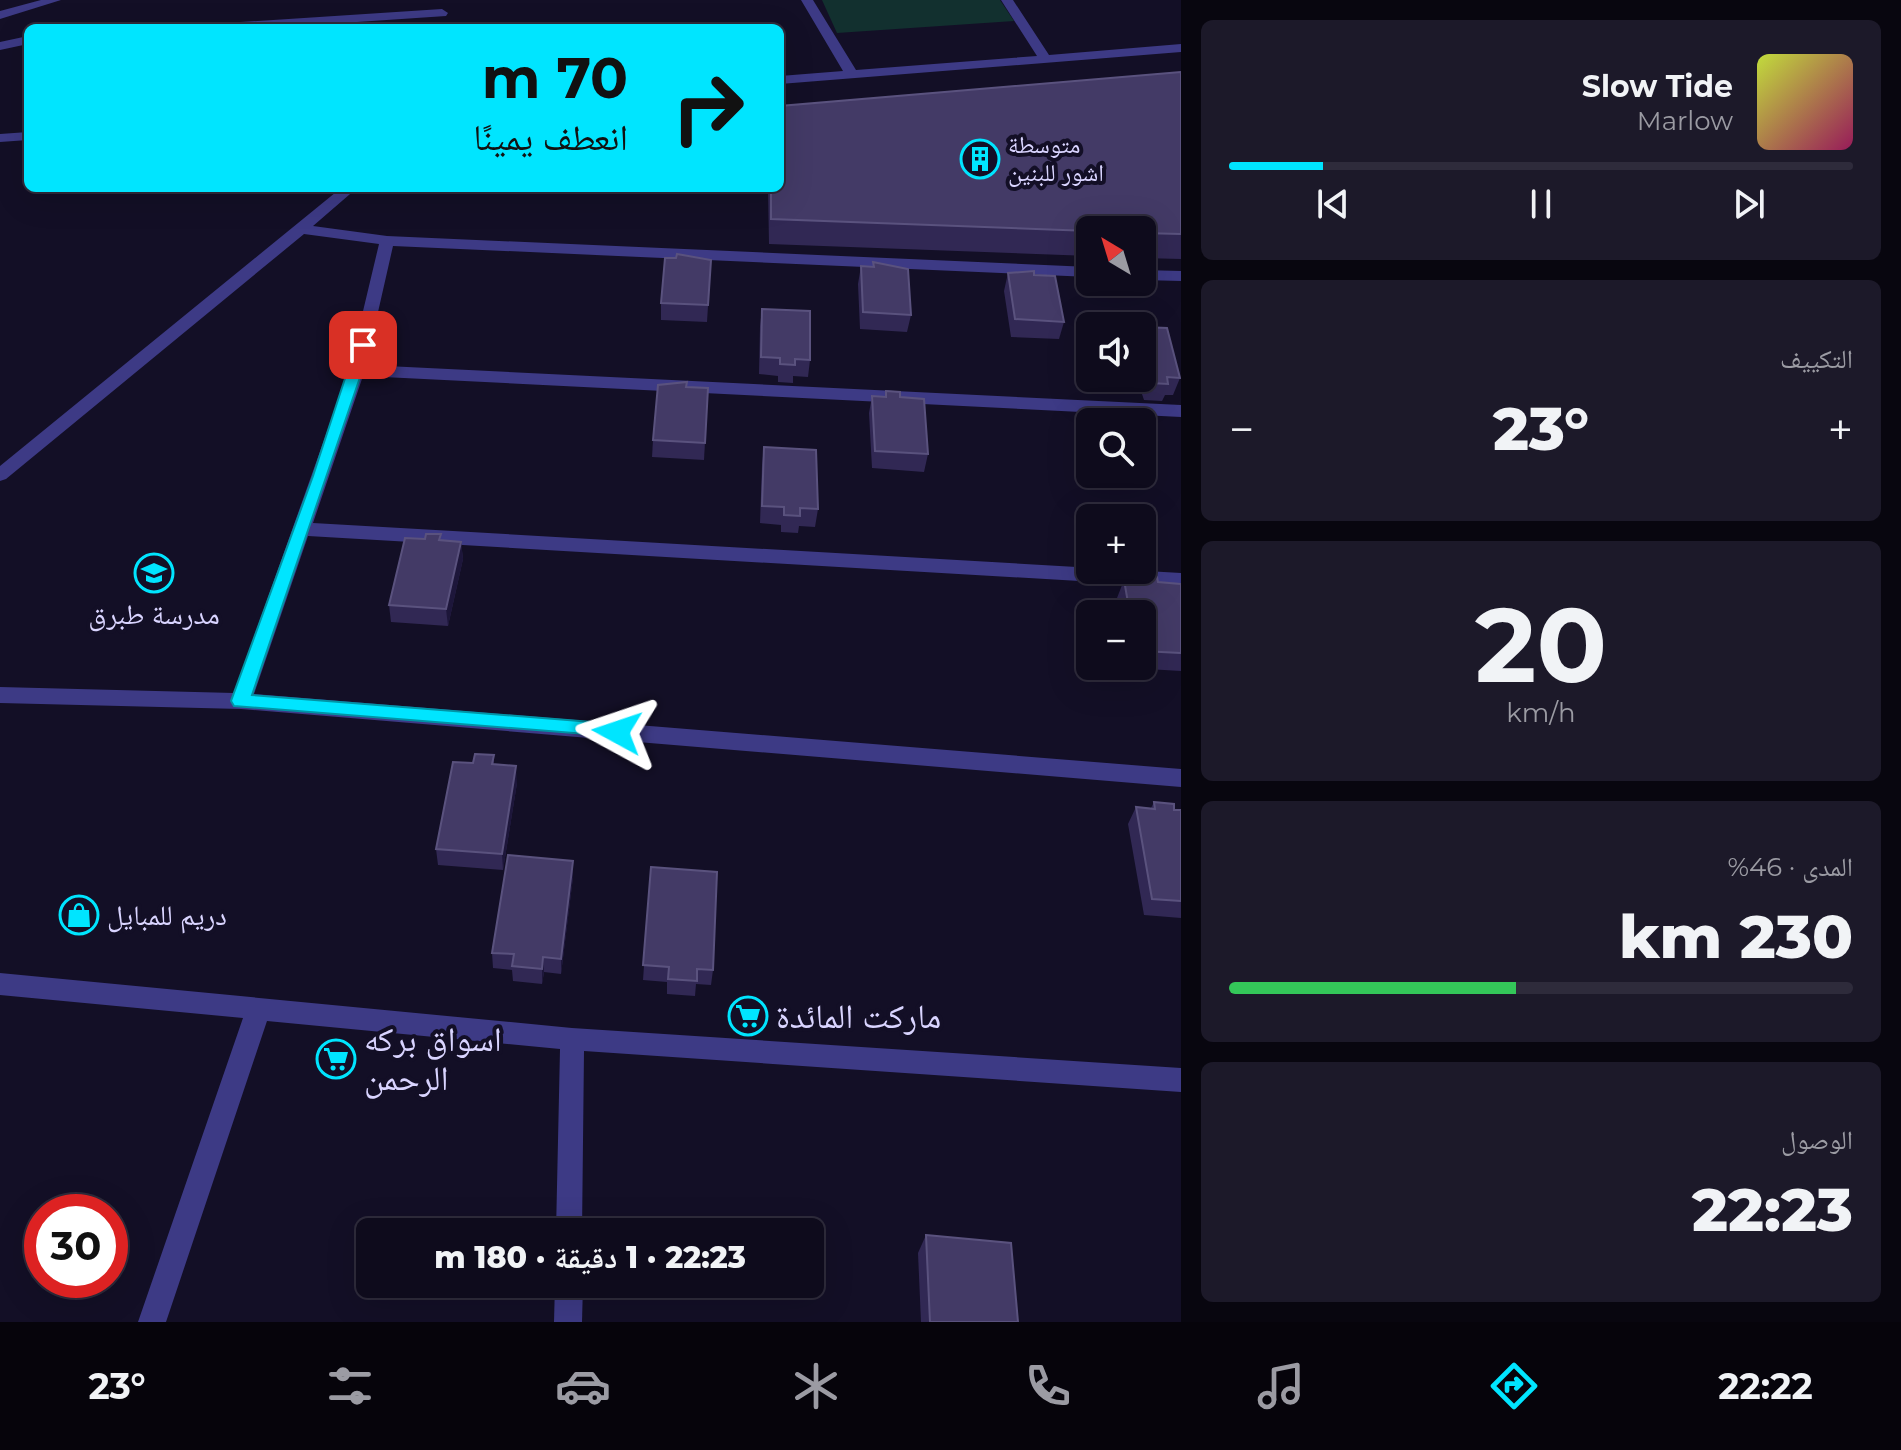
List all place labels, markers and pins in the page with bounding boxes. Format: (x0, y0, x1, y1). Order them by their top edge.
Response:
place label: متوسطة اشور للبنين (1008, 130, 1104, 187)
building icon: متوسطة اشور للبنين (959, 138, 1001, 180)
pin (329, 311, 397, 379)
school or university icon: مدرسة طبرق (133, 552, 175, 594)
place label: مدرسة طبرق (88, 597, 220, 632)
shop icon: دريم للمبايل (58, 894, 100, 936)
place label: دريم للمبايل (107, 898, 227, 934)
supermarket icon: ماركت المائدة (727, 995, 769, 1037)
place label: ماركت المائدة (776, 995, 941, 1037)
place label: اسواق بركه الرحمن (364, 1018, 502, 1099)
supermarket icon: اسواق بركه الرحمن (315, 1038, 357, 1080)

